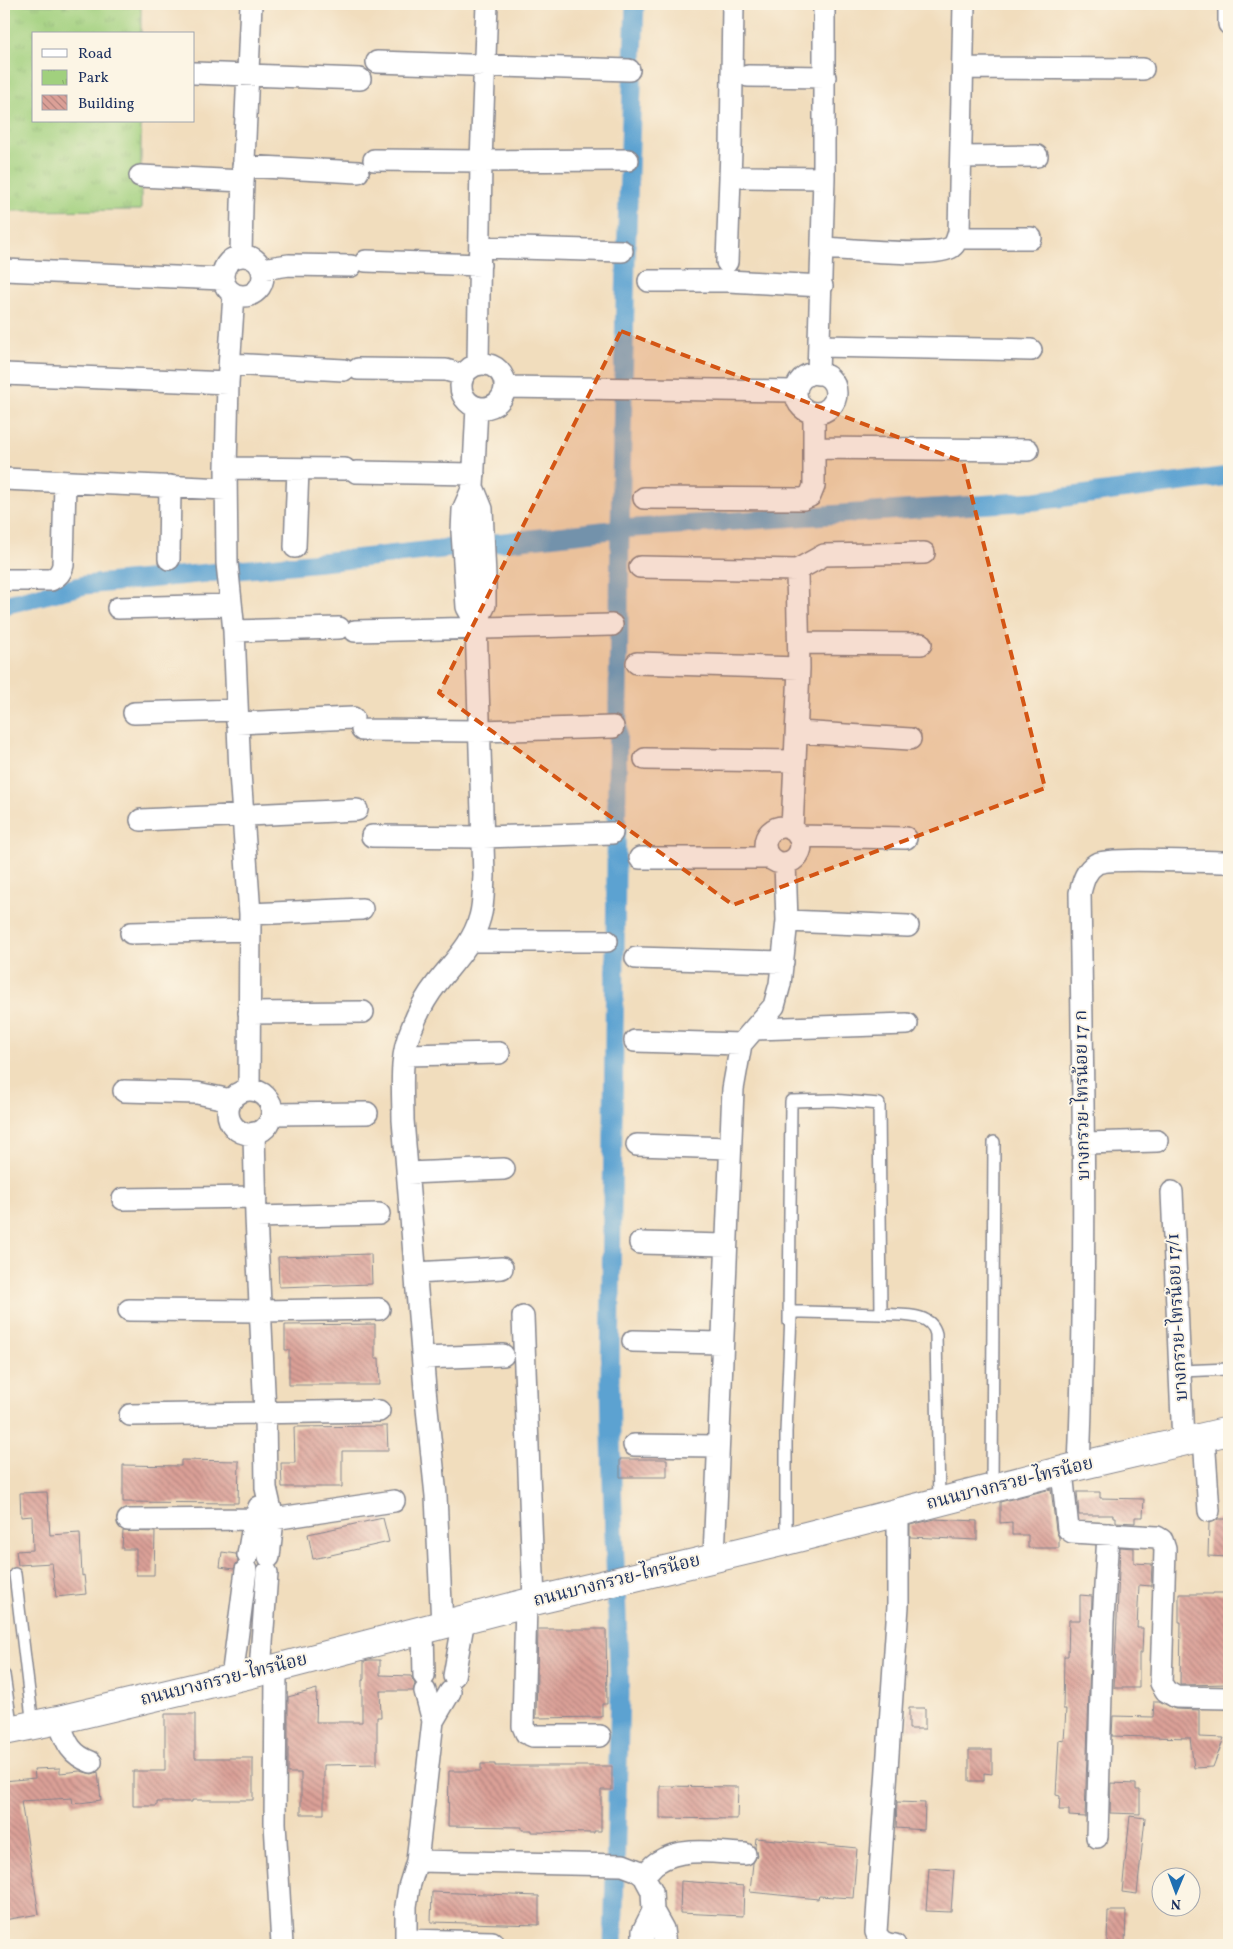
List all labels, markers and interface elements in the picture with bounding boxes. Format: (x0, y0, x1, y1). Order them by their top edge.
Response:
legend (32, 32, 195, 122)
text: Road (78, 44, 112, 65)
text: Park (78, 68, 109, 89)
text: Building (78, 94, 135, 115)
street label: บางกรวย-ไทรน้อย 17 ก (1068, 1010, 1097, 1180)
street label: บางกรวย-ไทรน้อย 17/1 (1160, 1232, 1195, 1402)
street label: ถนนบางกรวย-ไทรน้อย (924, 1450, 1096, 1517)
street label: ถนนบางกรวย-ไทรน้อย (531, 1547, 703, 1614)
street label: ถนนบางกรวย-ไทรน้อย (138, 1646, 310, 1713)
north arrow (1150, 1866, 1200, 1916)
text: N (1171, 1894, 1181, 1913)

